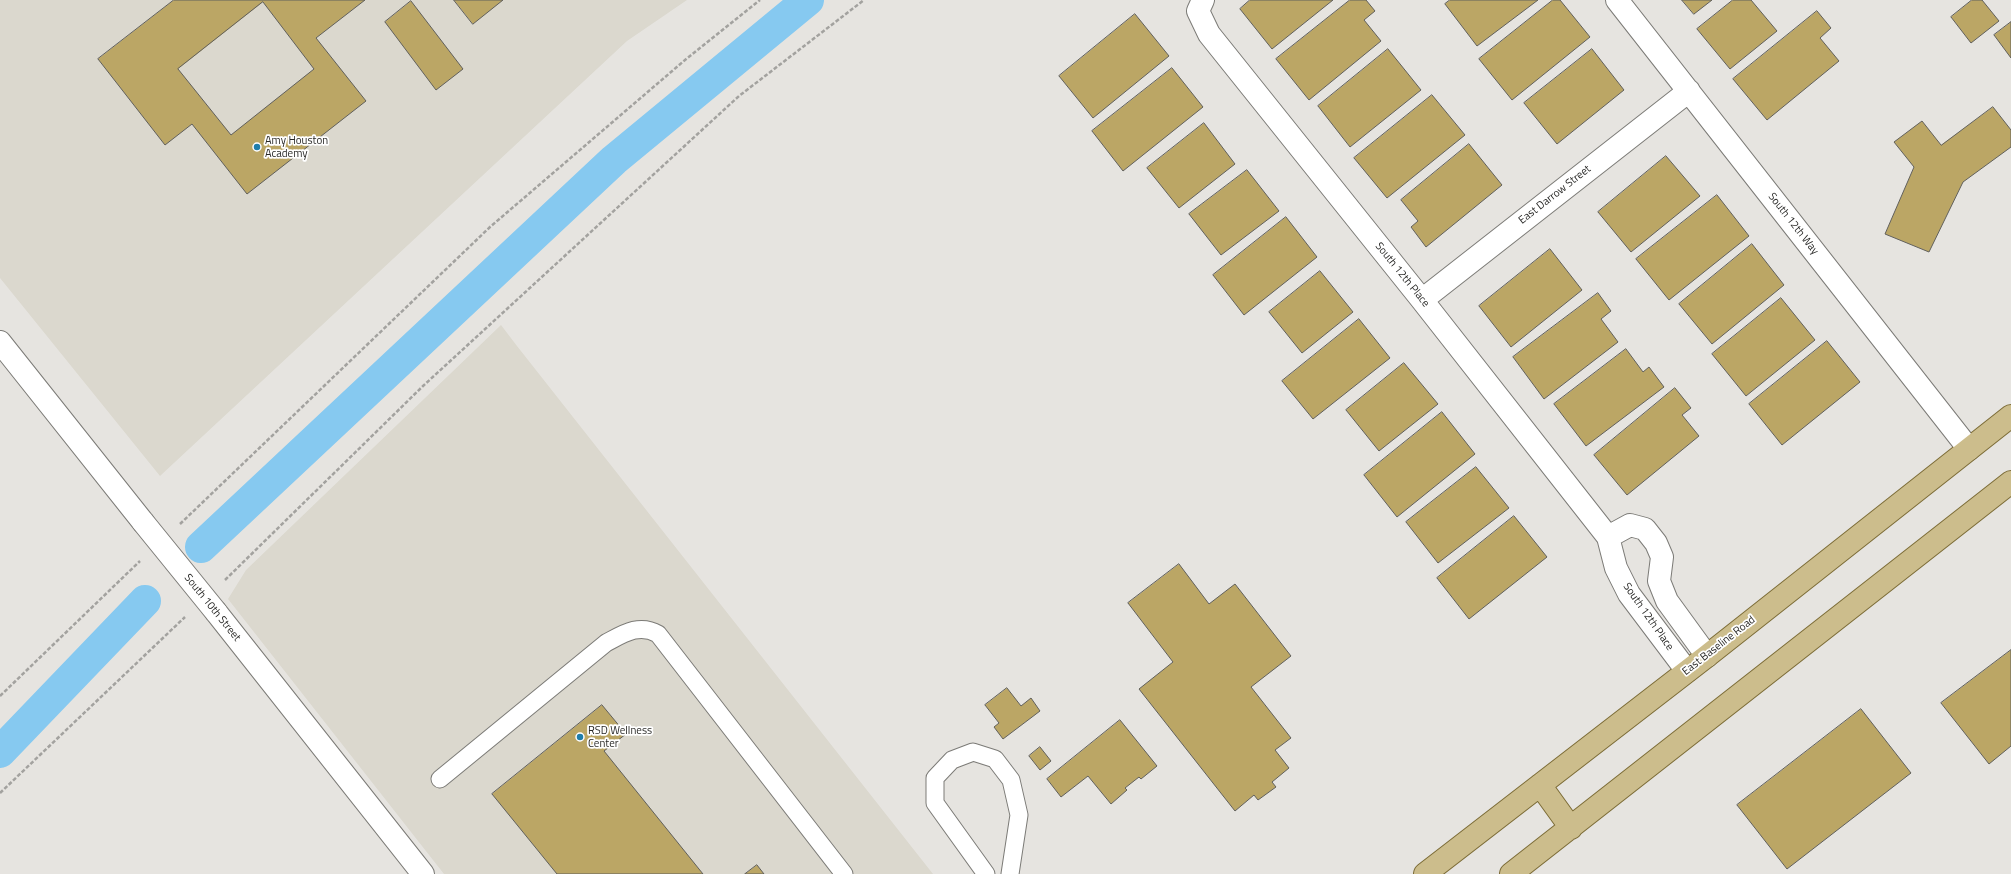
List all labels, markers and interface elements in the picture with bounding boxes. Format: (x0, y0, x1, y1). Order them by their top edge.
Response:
place label: Amy Houston Academy (265, 134, 328, 160)
marker: Amy Houston Academy (252, 142, 262, 152)
street label: East Darrow Street (1516, 163, 1594, 227)
street label: South 12th Way (1765, 191, 1821, 257)
street label: South 12th Place (1372, 240, 1432, 310)
street label: South 10th Street (181, 572, 243, 644)
street label: South 12th Place (1620, 581, 1676, 653)
street label: East Baseline Road (1680, 614, 1758, 678)
place label: RSD Wellness Center (588, 724, 652, 750)
marker: RSD Wellness Center (575, 732, 585, 742)

